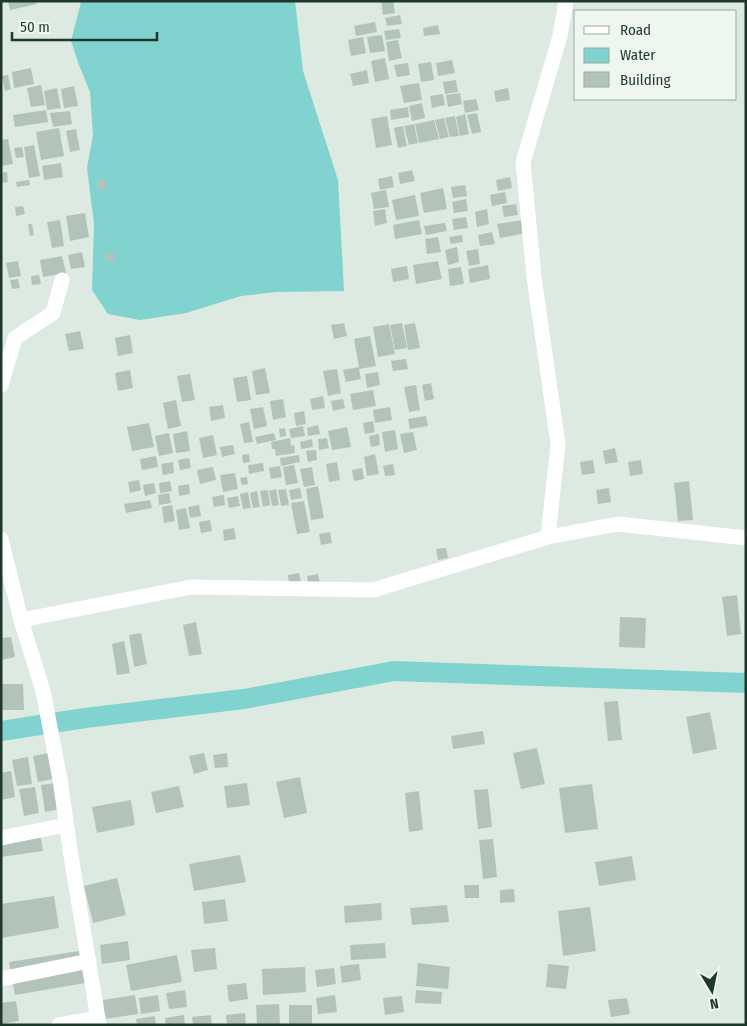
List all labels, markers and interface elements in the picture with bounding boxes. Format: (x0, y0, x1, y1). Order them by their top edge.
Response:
scale bar (12, 10, 158, 42)
legend (574, 10, 737, 100)
text: 50 m (20, 18, 50, 36)
text: Road (620, 21, 651, 39)
text: Water (620, 46, 656, 64)
text: Building (620, 71, 671, 89)
north arrow (687, 966, 737, 1016)
text: N (709, 994, 720, 1012)

